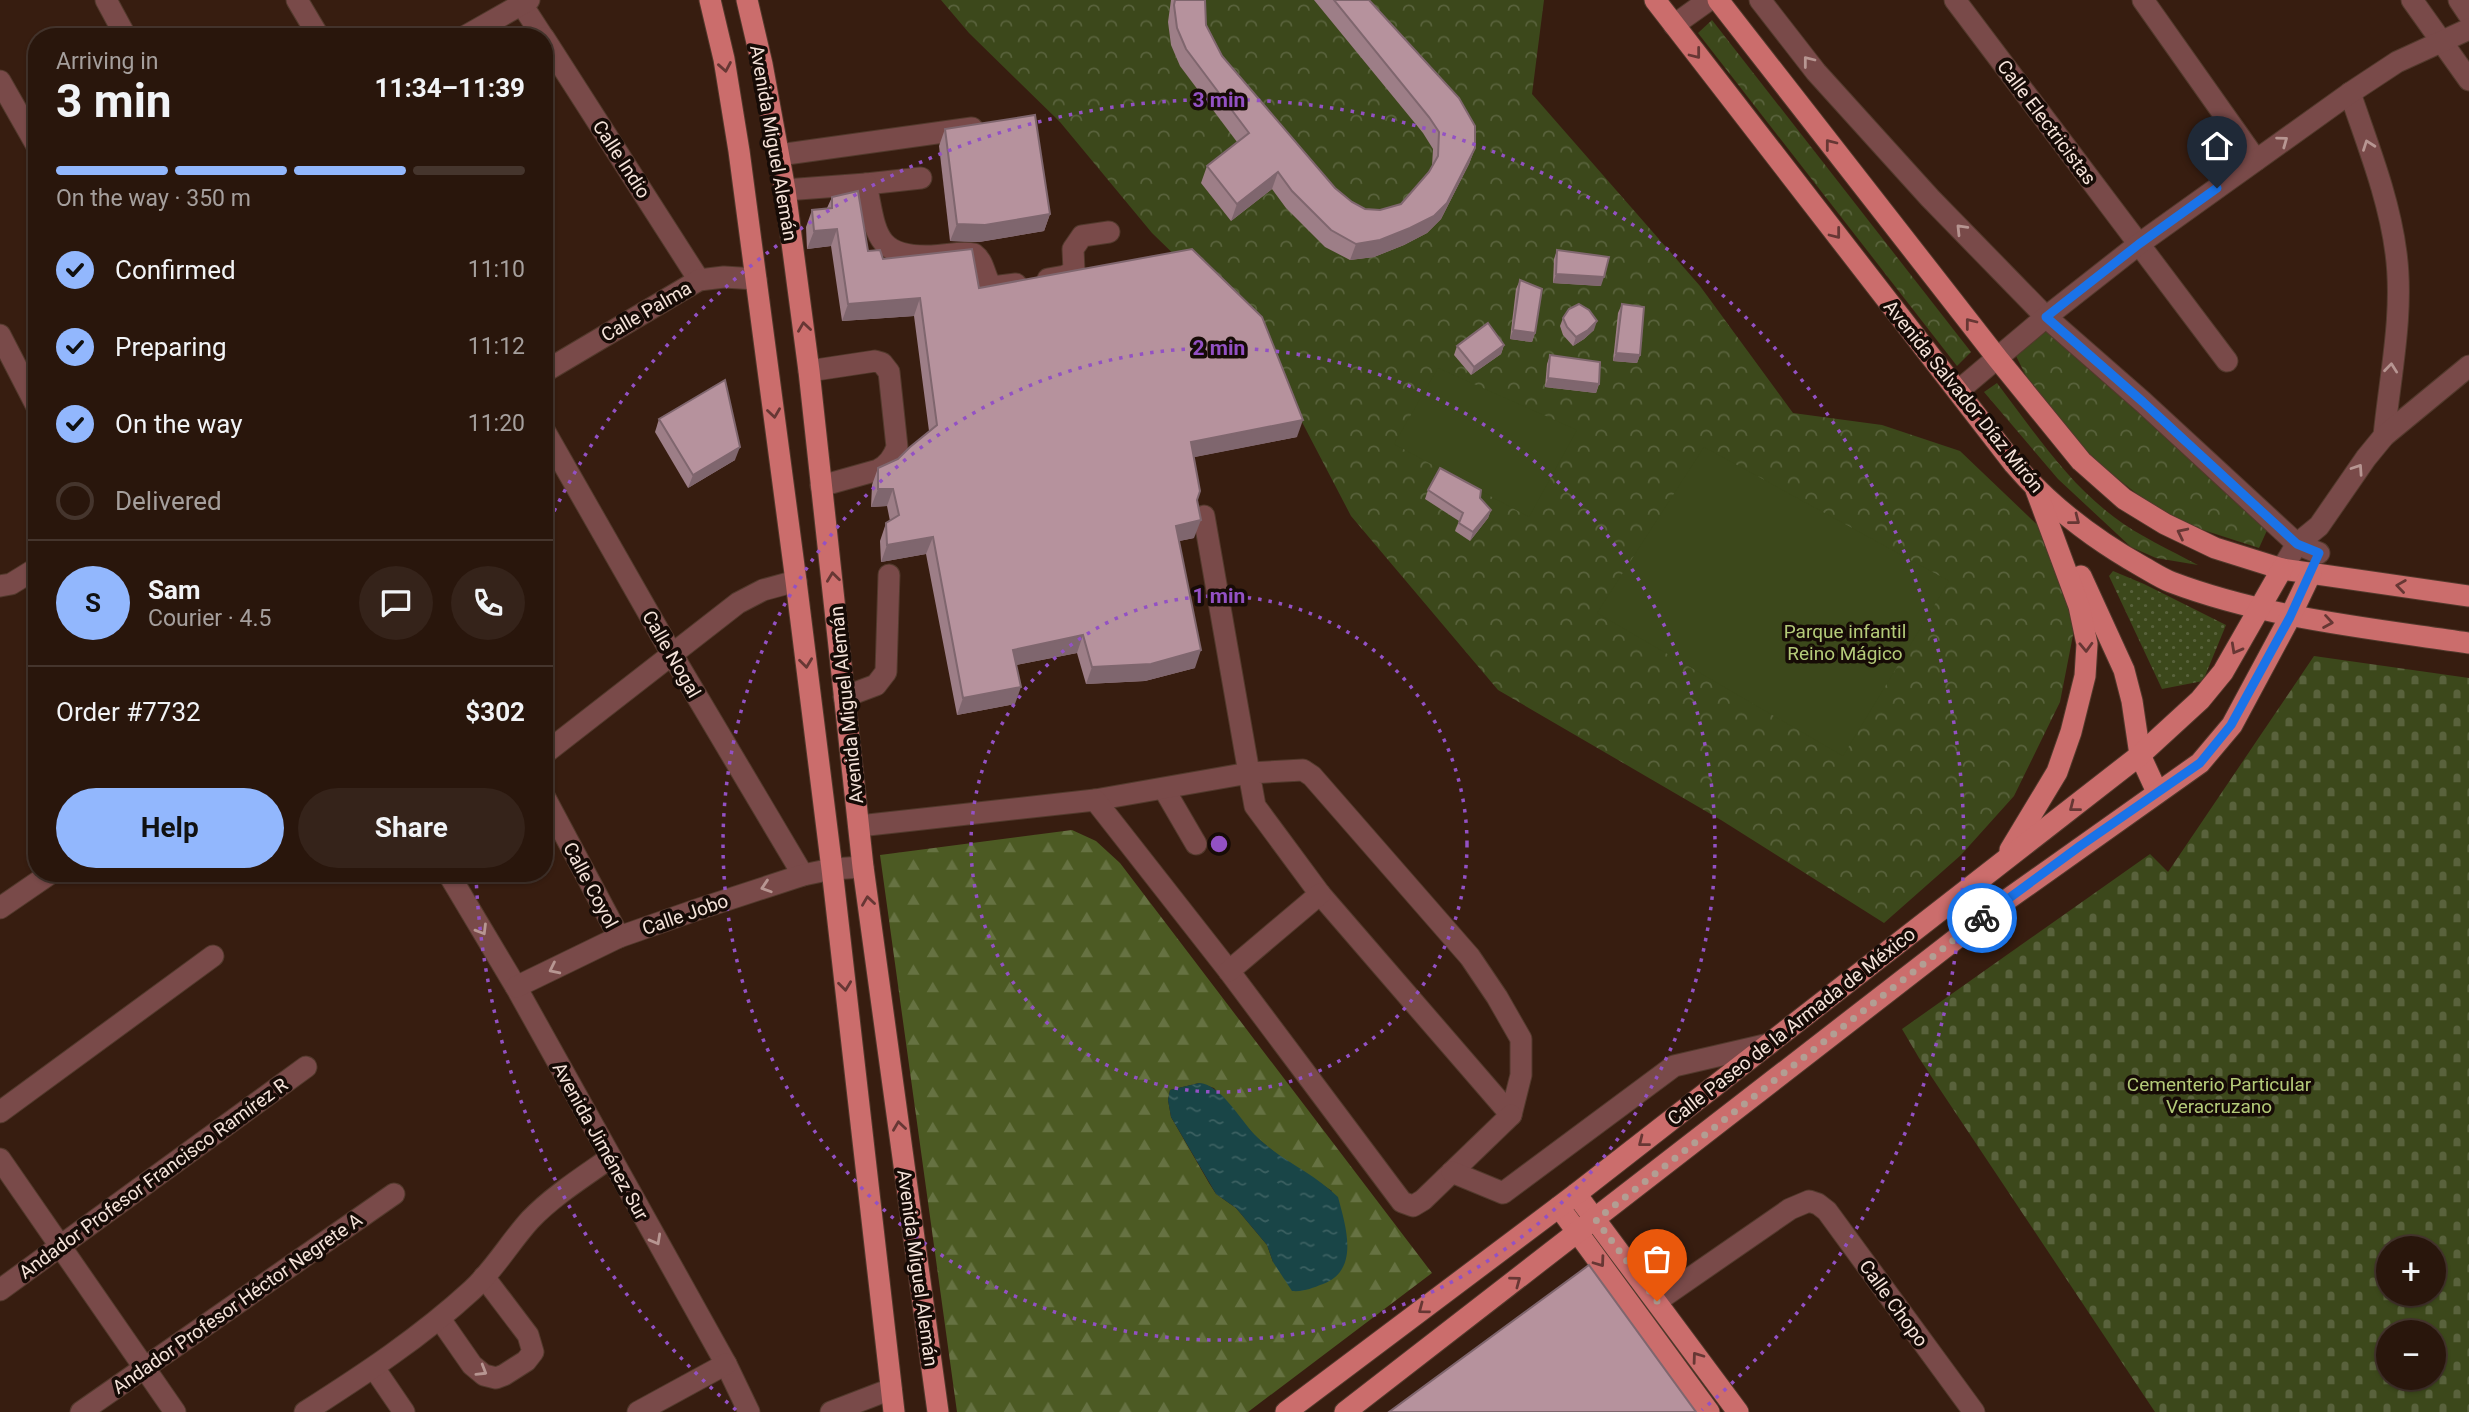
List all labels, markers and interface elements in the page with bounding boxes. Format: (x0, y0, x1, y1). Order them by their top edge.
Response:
street label: Avenida Miguel Alemán (745, 43, 802, 243)
one-way arrow (1688, 47, 1701, 59)
text: Arriving in (56, 48, 159, 75)
street label: Calle Electricistas (1992, 55, 2101, 189)
one-way arrow (1804, 56, 1816, 69)
one-way arrow (716, 61, 731, 73)
text: 11:34–11:39 (375, 73, 525, 103)
text: 3 min (56, 74, 172, 128)
text: 3 min (1193, 88, 1245, 112)
street label: Calle Indio (588, 116, 655, 203)
pin (2187, 116, 2247, 188)
icon: home (2198, 127, 2236, 165)
one-way arrow (2275, 137, 2288, 149)
one-way arrow (1826, 139, 1839, 151)
one-way arrow (2362, 139, 2376, 151)
text: On the way · 350 m (56, 185, 251, 212)
one-way arrow (1956, 224, 1969, 237)
one-way arrow (1827, 226, 1840, 239)
icon: check (56, 251, 94, 289)
text: Confirmed (115, 255, 236, 285)
text: 11:10 (468, 256, 525, 283)
street label: Calle Palma (597, 276, 696, 347)
street label: Avenida Salvador Díaz Mirón (1879, 296, 2048, 497)
one-way arrow (1966, 318, 1979, 331)
one-way arrow (796, 321, 811, 333)
icon: check (56, 328, 94, 366)
text: Preparing (115, 332, 227, 362)
text: 11:12 (468, 333, 525, 360)
text: 2 min (1193, 336, 1245, 360)
one-way arrow (2384, 362, 2399, 374)
icon: check (56, 405, 94, 443)
one-way arrow (766, 407, 781, 419)
text: On the way (115, 409, 243, 439)
text: 11:20 (468, 410, 525, 437)
one-way arrow (2350, 464, 2362, 477)
text: Delivered (115, 486, 222, 516)
one-way arrow (2067, 512, 2080, 525)
one-way arrow (2177, 527, 2189, 541)
button: chat (359, 566, 433, 640)
button: phone (451, 566, 525, 640)
one-way arrow (825, 571, 840, 583)
text: Sam (148, 575, 200, 605)
one-way arrow (2396, 579, 2407, 594)
text: 1 min (1193, 584, 1245, 608)
text: S (85, 588, 101, 618)
text: Courier · 4.5 (148, 605, 271, 632)
street label: Avenida Miguel Alemán (825, 605, 868, 805)
street label: Calle Nogal (637, 607, 706, 702)
one-way arrow (2322, 614, 2333, 629)
park label: Parque infantil Reino Mágico (1784, 620, 1906, 665)
one-way arrow (2078, 642, 2093, 653)
one-way arrow (2231, 642, 2244, 655)
one-way arrow (799, 657, 814, 669)
text: Order #7732 (56, 697, 201, 727)
text: $302 (465, 697, 525, 727)
button: Help (56, 788, 284, 868)
button: Share (298, 788, 525, 868)
one-way arrow (2069, 798, 2082, 811)
centre of rings (1207, 832, 1231, 856)
street label: Calle Coyol (558, 838, 623, 932)
one-way arrow (760, 879, 773, 893)
courier (1947, 883, 2017, 953)
street label: Calle Jobo (639, 889, 731, 940)
one-way arrow (860, 895, 875, 906)
icon: bike (1963, 899, 2001, 937)
street label: Calle Paseo de la Armada de México (1663, 922, 1920, 1130)
one-way arrow (474, 923, 487, 936)
one-way arrow (549, 960, 561, 974)
one-way arrow (838, 980, 853, 992)
street label: Avenida Jiménez Sur (548, 1058, 654, 1225)
street label: Andador Profesor Francisco Ramírez R (14, 1073, 292, 1284)
park label: Cementerio Particular Veracruzano (2127, 1073, 2312, 1118)
one-way arrow (891, 1120, 906, 1132)
one-way arrow (1638, 1133, 1651, 1146)
street label: Avenida Miguel Alemán (892, 1168, 943, 1368)
street label: Andador Profesor Héctor Negrete A (108, 1208, 367, 1399)
pin (1627, 1229, 1687, 1301)
one-way arrow (648, 1233, 661, 1245)
map controls (2376, 1236, 2446, 1390)
button: + (2376, 1236, 2446, 1306)
icon: bag (1638, 1240, 1676, 1278)
one-way arrow (1592, 1254, 1604, 1267)
street label: Calle Chopo (1854, 1255, 1933, 1351)
one-way arrow (1508, 1276, 1521, 1289)
one-way arrow (1418, 1301, 1431, 1313)
button: − (2376, 1320, 2446, 1390)
one-way arrow (1693, 1352, 1706, 1365)
one-way arrow (474, 1363, 487, 1376)

